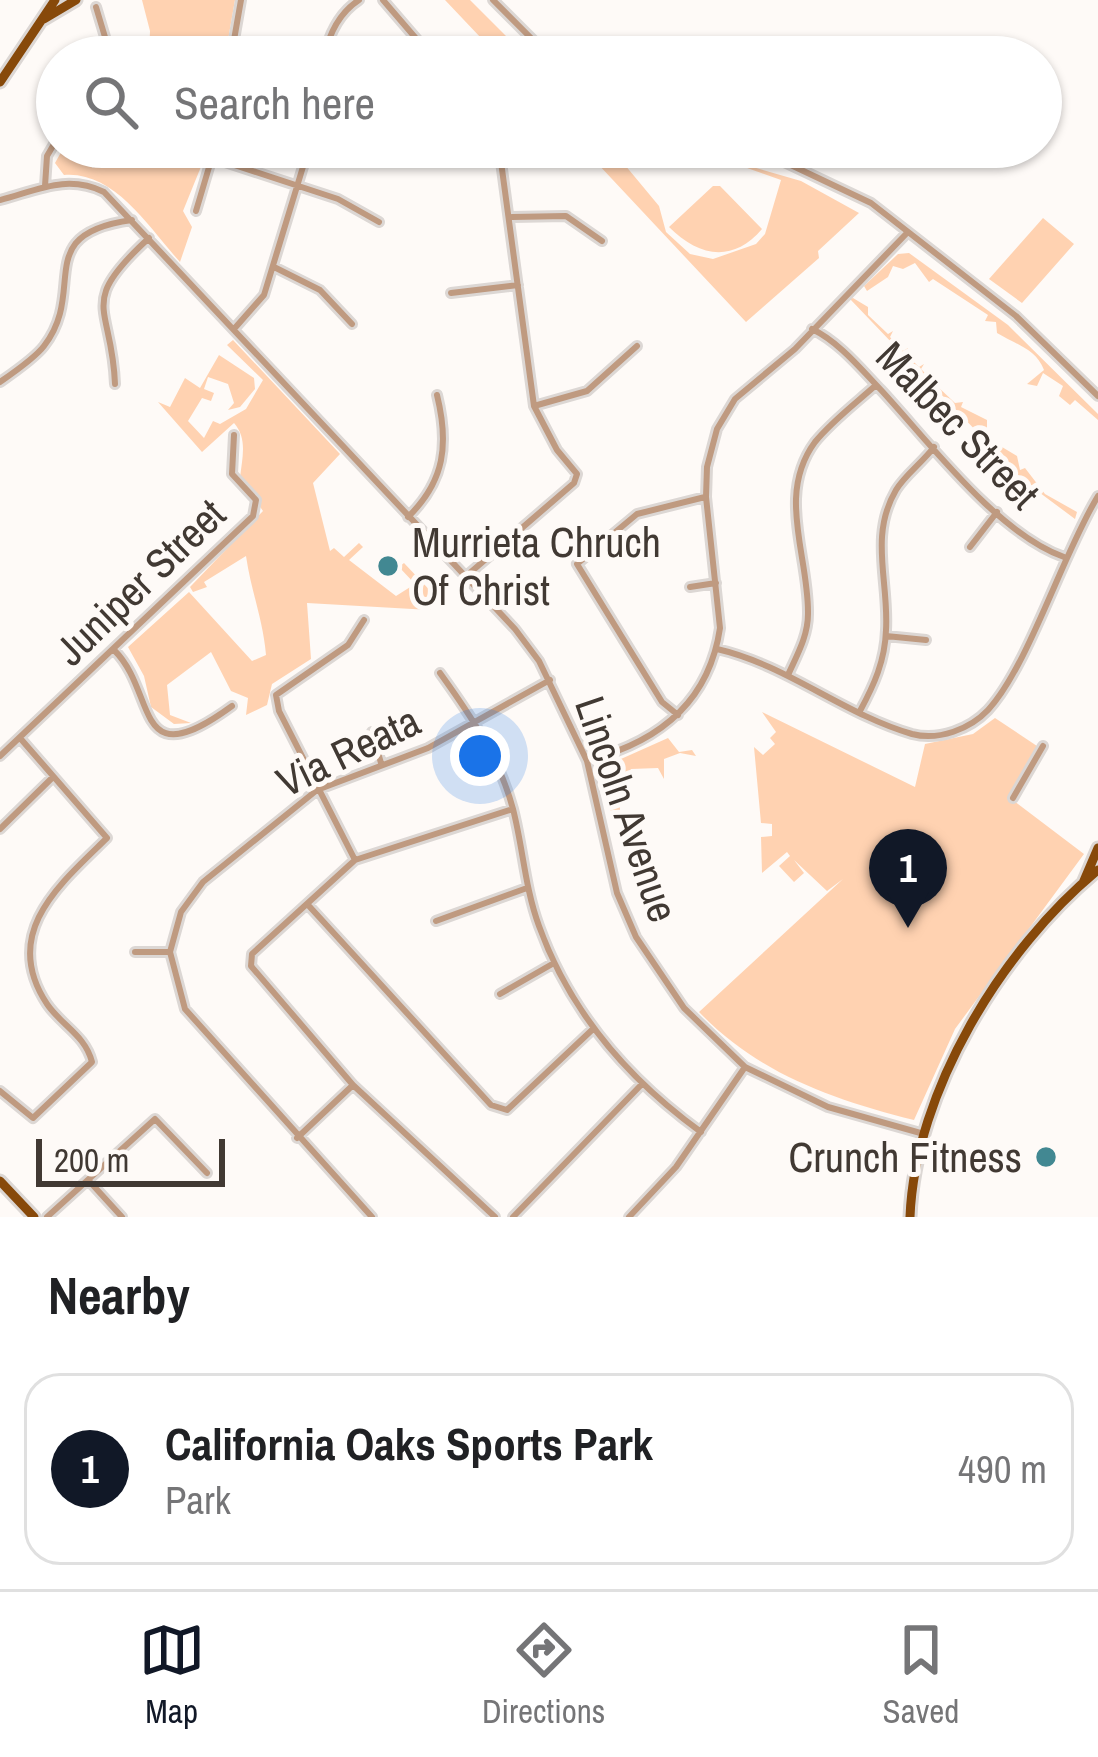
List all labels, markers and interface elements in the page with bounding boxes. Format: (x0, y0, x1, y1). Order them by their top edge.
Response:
search box (36, 36, 1062, 168)
icon: search (78, 69, 144, 135)
text: Search here (174, 72, 375, 133)
street label: Malbec Street (864, 329, 1052, 521)
street label: Juniper Street (43, 487, 237, 677)
place label: Murrieta Chruch Of Christ (412, 514, 661, 618)
marker: Murrieta Chruch Of Christ (375, 553, 401, 579)
street label: Lincoln Avenue (562, 689, 692, 929)
street label: Via Reata (267, 692, 429, 810)
your location (450, 726, 510, 786)
pin: 1 (869, 829, 947, 928)
place label: Crunch Fitness (788, 1129, 1022, 1185)
scale bar (36, 1133, 225, 1186)
text: 200 m (54, 1138, 129, 1182)
marker: Crunch Fitness (1033, 1144, 1059, 1170)
text: Nearby (48, 1261, 190, 1330)
text: California Oaks Sports Park (165, 1413, 653, 1474)
text: 1 (81, 1443, 99, 1495)
text: 490 m (958, 1443, 1047, 1495)
text: Park (165, 1474, 231, 1526)
tab: Map (139, 1617, 205, 1733)
tab: Directions (482, 1617, 605, 1733)
tab: Saved (883, 1617, 959, 1733)

